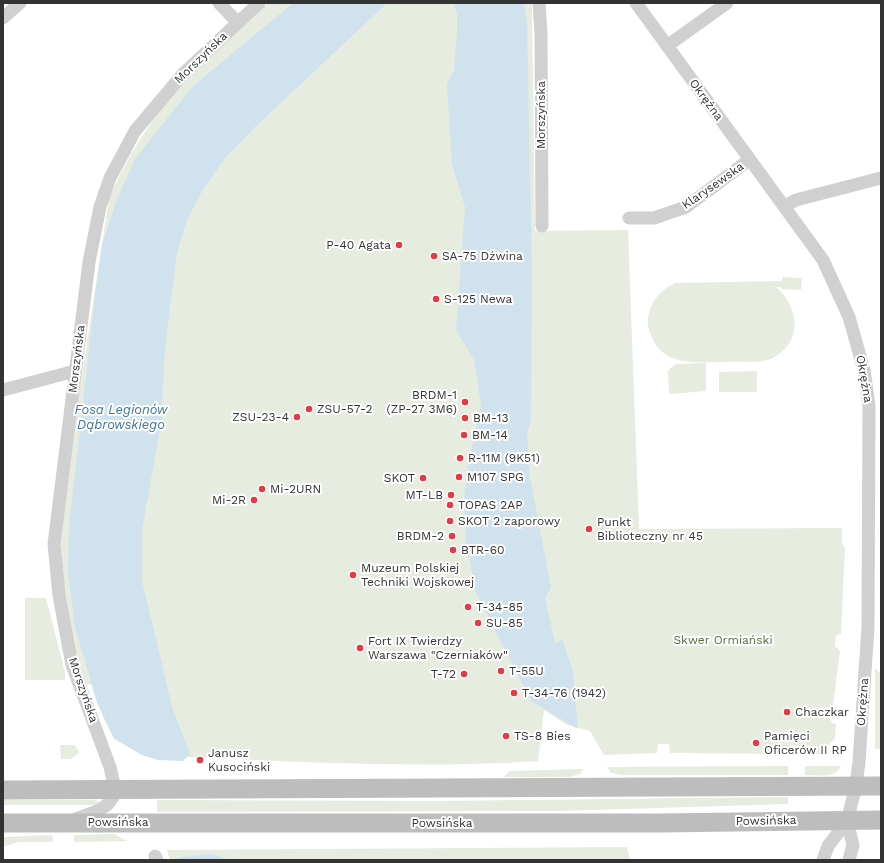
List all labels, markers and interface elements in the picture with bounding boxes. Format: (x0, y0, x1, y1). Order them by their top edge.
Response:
street label: Morszyńska (171, 29, 231, 87)
street label: Okrężna (686, 76, 726, 124)
street label: Morszyńska (534, 81, 548, 149)
street label: Klarysewska (679, 159, 747, 213)
place label: P-40 Agata (326, 238, 391, 252)
marker: P-40 Agata (394, 240, 404, 250)
place label: SA-75 Dźwina (442, 249, 523, 263)
marker: SA-75 Dźwina (429, 251, 439, 261)
place label: S-125 Newa (444, 292, 512, 306)
marker: S-125 Newa (431, 294, 441, 304)
street label: Morszyńska (66, 324, 88, 394)
street label: Okrężna (853, 354, 875, 404)
place label: BRDM-1 (ZP-27 3M6) (387, 388, 457, 416)
marker: BRDM-1 (ZP-27 3M6) (460, 397, 470, 407)
water label: Fosa Legionów Dąbrowskiego (75, 402, 167, 433)
place label: ZSU-57-2 (317, 402, 373, 416)
marker: ZSU-57-2 (304, 404, 314, 414)
place label: ZSU-23-4 (232, 410, 289, 424)
place label: BM-13 (473, 411, 508, 425)
marker: ZSU-23-4 (292, 412, 302, 422)
marker: BM-13 (460, 413, 470, 423)
place label: BM-14 (472, 428, 508, 442)
marker: BM-14 (459, 430, 469, 440)
place label: R-11M (9K51) (468, 451, 540, 465)
marker: R-11M (9K51) (455, 453, 465, 463)
place label: M107 SPG (467, 470, 524, 484)
place label: SKOT (384, 471, 415, 485)
marker: M107 SPG (454, 472, 464, 482)
marker: SKOT (418, 473, 428, 483)
place label: Mi-2URN (270, 482, 321, 496)
marker: Mi-2URN (257, 484, 267, 494)
place label: MT-LB (405, 488, 443, 502)
marker: MT-LB (446, 490, 456, 500)
place label: Mi-2R (212, 493, 246, 507)
marker: Mi-2R (249, 495, 259, 505)
place label: TOPAS 2AP (458, 498, 523, 512)
marker: TOPAS 2AP (445, 500, 455, 510)
place label: SKOT 2 zaporowy (458, 514, 560, 528)
place label: Punkt Biblioteczny nr 45 (597, 515, 703, 543)
marker: SKOT 2 zaporowy (445, 516, 455, 526)
marker: Punkt Biblioteczny nr 45 (584, 524, 594, 534)
place label: BRDM-2 (397, 529, 444, 543)
marker: BRDM-2 (447, 531, 457, 541)
place label: BTR-60 (461, 543, 504, 557)
marker: BTR-60 (448, 545, 458, 555)
place label: Muzeum Polskiej Techniki Wojskowej (361, 561, 474, 589)
marker: Muzeum Polskiej Techniki Wojskowej (348, 570, 358, 580)
place label: T-34-85 (476, 600, 523, 614)
marker: T-34-85 (463, 602, 473, 612)
place label: SU-85 (486, 616, 523, 630)
marker: SU-85 (473, 618, 483, 628)
park label: Skwer Ormiański (673, 633, 773, 647)
place label: Fort IX Twierdzy Warszawa "Czerniaków" (368, 634, 508, 662)
marker: Fort IX Twierdzy Warszawa "Czerniaków" (355, 643, 365, 653)
street label: Morszyńska (65, 655, 101, 725)
place label: T-55U (509, 664, 544, 678)
marker: T-55U (496, 666, 506, 676)
place label: T-72 (431, 667, 456, 681)
marker: T-72 (459, 669, 469, 679)
street label: Okrężna (854, 678, 872, 726)
place label: T-34-76 (1942) (522, 686, 606, 700)
marker: T-34-76 (1942) (509, 688, 519, 698)
place label: Chaczkar (795, 705, 849, 719)
marker: Chaczkar (782, 707, 792, 717)
place label: TS-8 Bies (514, 729, 570, 743)
place label: Pamięci Oficerów II RP (764, 729, 847, 757)
marker: TS-8 Bies (501, 731, 511, 741)
marker: Pamięci Oficerów II RP (751, 738, 761, 748)
place label: Janusz Kusociński (208, 746, 270, 774)
marker: Janusz Kusociński (195, 755, 205, 765)
street label: Powsińska (735, 813, 797, 829)
street label: Powsińska (88, 815, 148, 829)
street label: Powsińska (412, 816, 472, 830)

